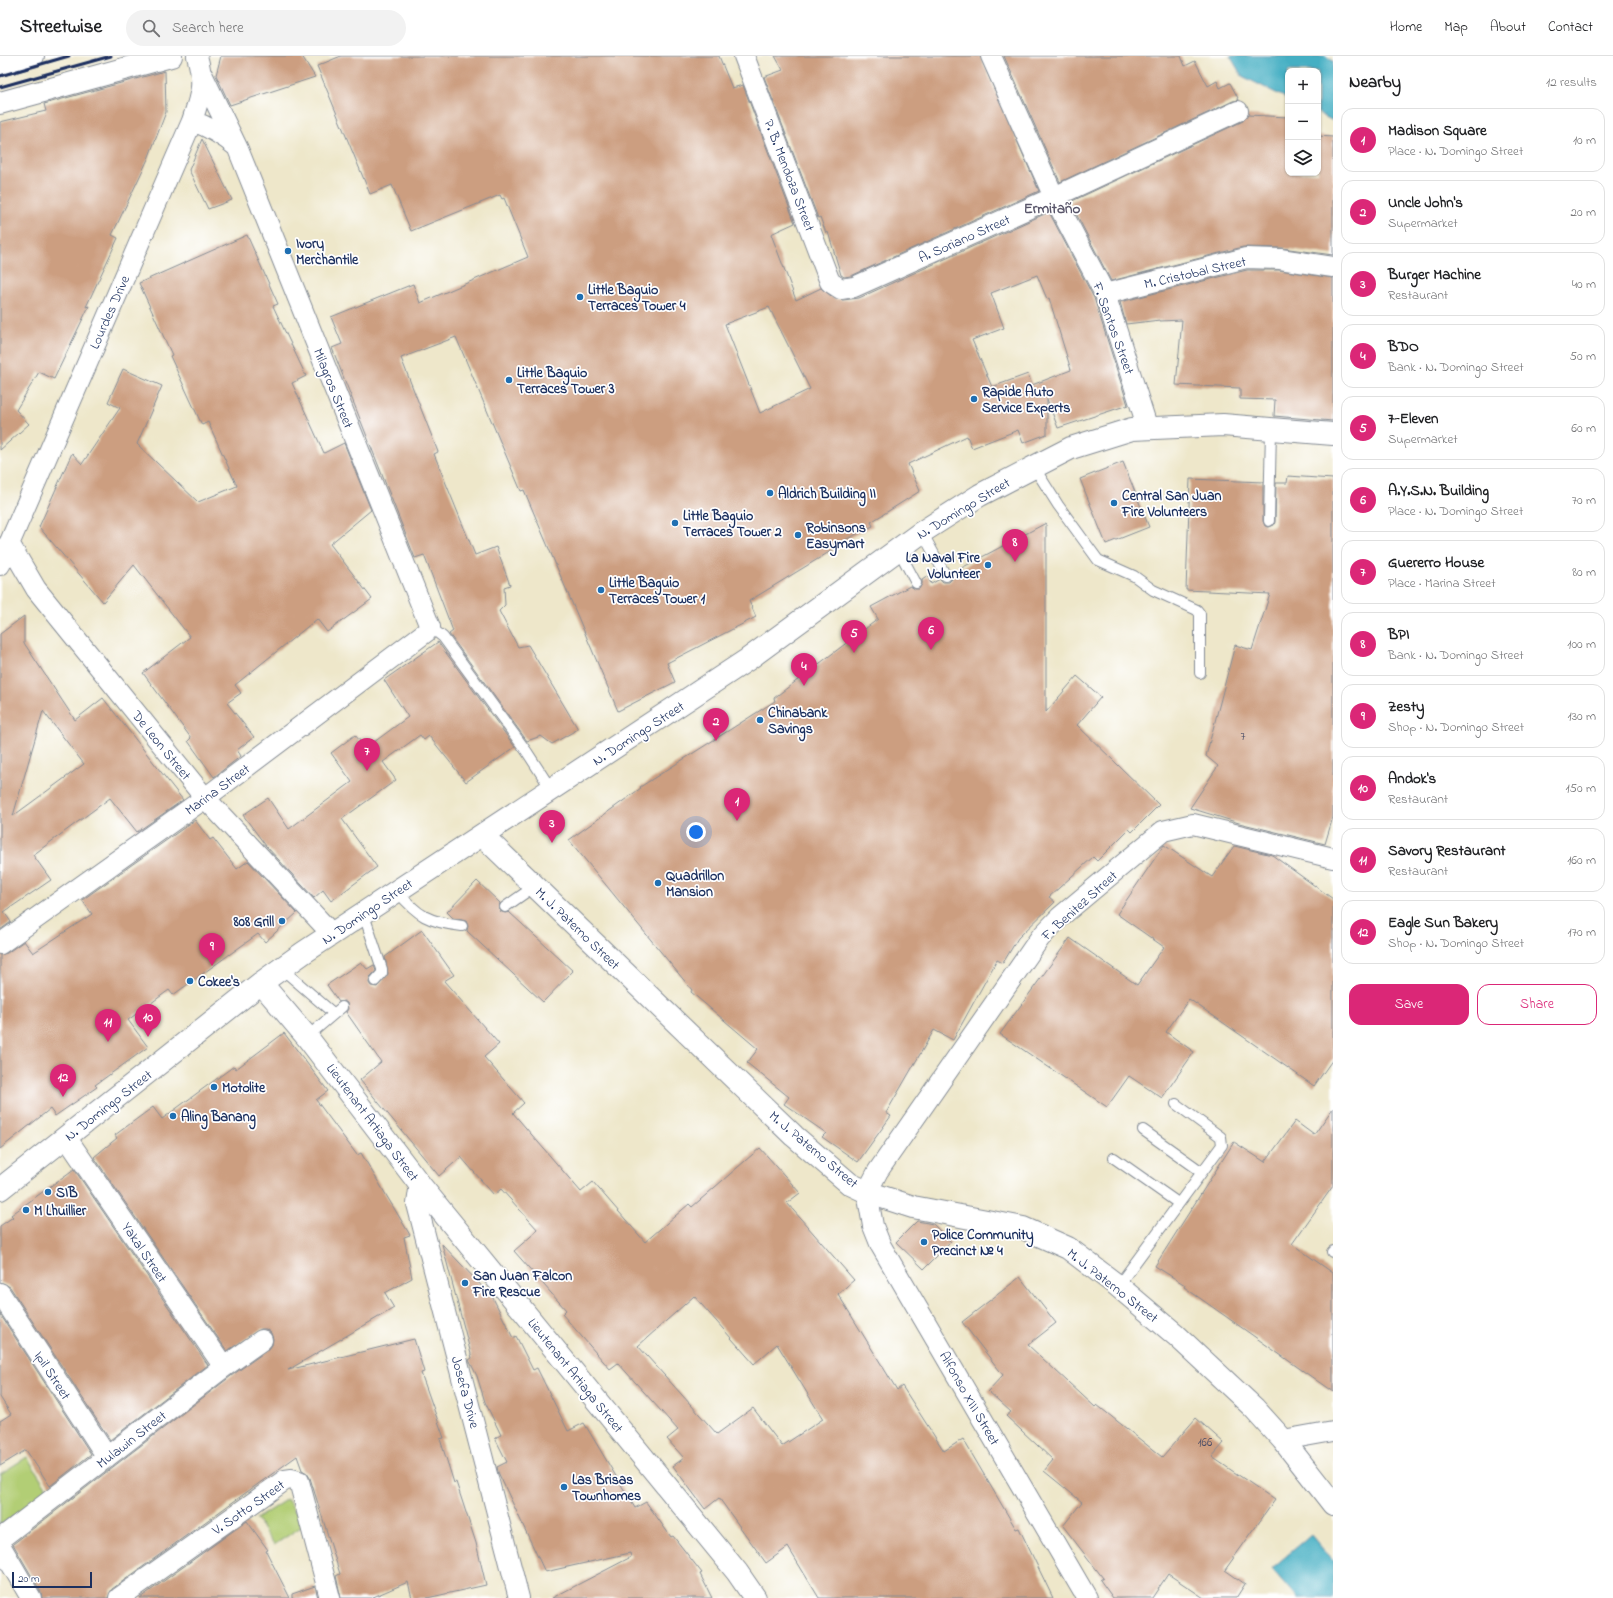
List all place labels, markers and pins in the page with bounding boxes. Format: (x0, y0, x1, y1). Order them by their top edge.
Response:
place label: Ivory Merchantile (296, 234, 359, 271)
marker: Ivory Merchantile (283, 246, 293, 256)
place label: Little Baguio Terraces Tower 4 (588, 280, 686, 317)
marker: Little Baguio Terraces Tower 4 (575, 292, 585, 302)
place label: Little Baguio Terraces Tower 3 (517, 363, 615, 400)
marker: Little Baguio Terraces Tower 3 (504, 375, 514, 385)
place label: Rapide Auto Service Experts (981, 382, 1070, 419)
marker: Rapide Auto Service Experts (969, 394, 979, 404)
place label: Aldrich Building II (778, 484, 876, 507)
place label: Central San Juan Fire Volunteers (1121, 486, 1222, 523)
marker: Aldrich Building II (765, 488, 775, 498)
marker: Central San Juan Fire Volunteers (1109, 498, 1119, 508)
place label: Little Baguio Terraces Tower 2 (683, 506, 782, 543)
marker: Little Baguio Terraces Tower 2 (670, 518, 680, 528)
place label: Robinsons Easymart (805, 518, 866, 557)
pin: 8 (1002, 529, 1028, 562)
marker: Robinsons Easymart (793, 530, 803, 540)
place label: La Naval Fire Volunteer (906, 548, 981, 585)
marker: La Naval Fire Volunteer (983, 560, 993, 570)
place label: Little Baguio Terraces Tower 1 (609, 573, 706, 610)
marker: Little Baguio Terraces Tower 1 (596, 585, 606, 595)
pin: 6 (918, 617, 944, 650)
pin: 5 (841, 620, 867, 653)
pin: 4 (791, 653, 817, 686)
place label: Chinabank Savings (768, 703, 828, 742)
pin: 2 (703, 708, 729, 741)
marker: Chinabank Savings (755, 715, 765, 725)
pin: 7 (354, 738, 380, 771)
pin: 1 (724, 788, 750, 821)
pin: 3 (539, 810, 565, 843)
place label: Quadrillon Mansion (666, 866, 724, 903)
marker: Quadrillon Mansion (653, 878, 663, 888)
place label: 808 Grill (233, 912, 275, 933)
marker: 808 Grill (277, 916, 287, 926)
pin: 9 (199, 933, 225, 966)
place label: Cokee's (198, 972, 240, 993)
marker: Cokee's (185, 976, 195, 986)
pin: 10 (135, 1004, 161, 1037)
pin: 11 (95, 1009, 121, 1042)
pin: 12 (50, 1064, 76, 1097)
place label: Motolite (222, 1078, 266, 1099)
marker: Motolite (209, 1082, 219, 1092)
place label: Aling Banang (181, 1107, 257, 1130)
marker: Aling Banang (168, 1111, 178, 1121)
place label: SIB (56, 1183, 78, 1204)
marker: SIB (43, 1187, 53, 1197)
place label: M Lhuillier (34, 1201, 87, 1222)
marker: M Lhuillier (21, 1205, 31, 1215)
place label: Police Community Precinct № 4 (932, 1225, 1034, 1262)
marker: Police Community Precinct № 4 (919, 1237, 929, 1247)
place label: San Juan Falcon Fire Rescue (472, 1266, 572, 1303)
marker: San Juan Falcon Fire Rescue (460, 1278, 470, 1288)
place label: Las Brisas Townhomes (572, 1470, 641, 1507)
marker: Las Brisas Townhomes (559, 1482, 569, 1492)

